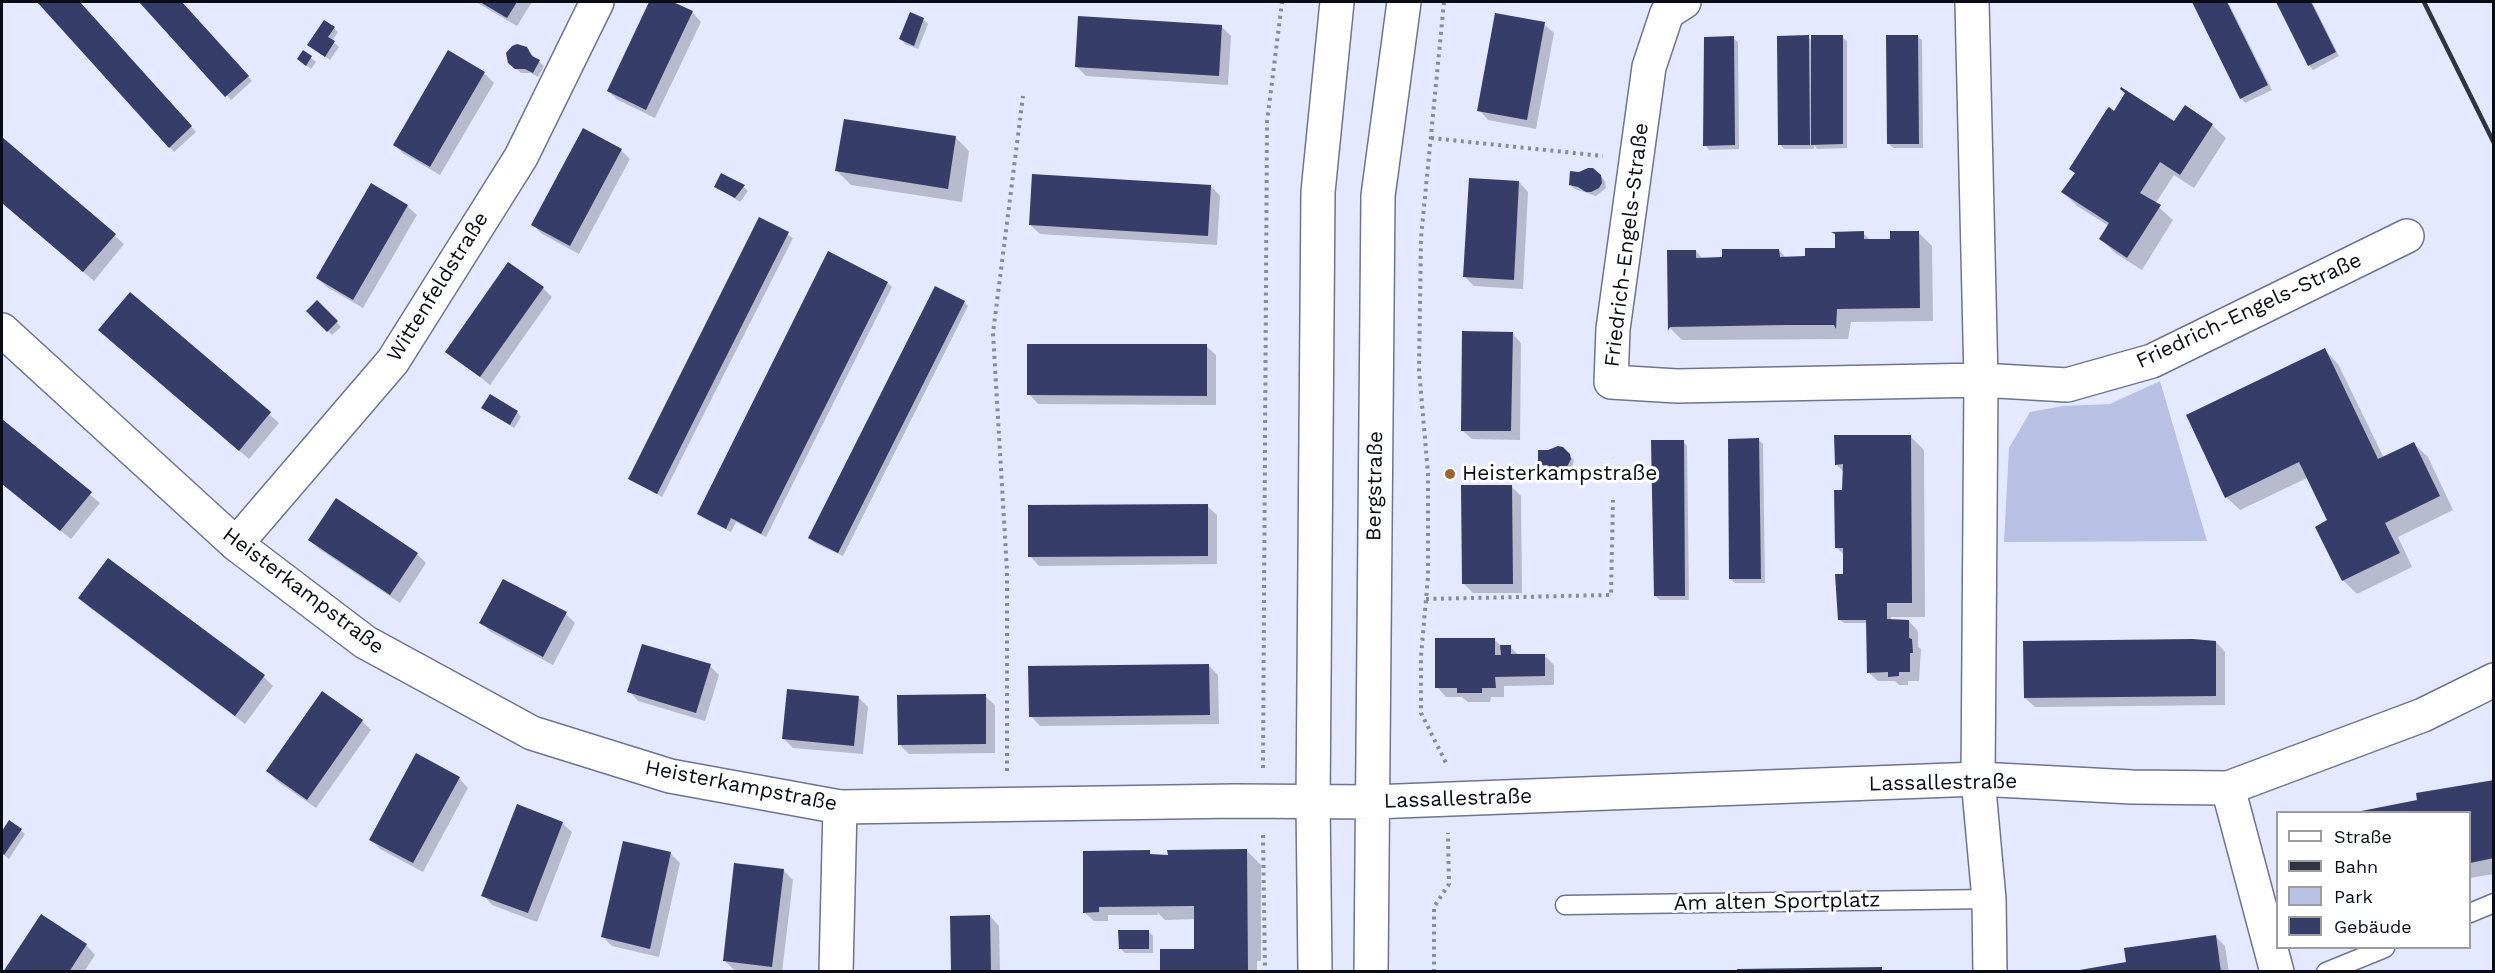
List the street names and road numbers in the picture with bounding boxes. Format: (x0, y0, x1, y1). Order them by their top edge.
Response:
street label: Friedrich-Engels-Straße (1600, 121, 1654, 369)
street label: Wittenfeldstraße (382, 207, 494, 367)
street label: Friedrich-Engels-Straße (2132, 248, 2366, 374)
street label: Bergstraße (1361, 431, 1389, 541)
street label: Heisterkampstraße (217, 522, 389, 660)
street label: Heisterkampstraße (643, 755, 839, 817)
street label: Lassallestraße (1869, 769, 2017, 797)
street label: Lassallestraße (1383, 784, 1533, 814)
street label: Am alten Sportplatz (1673, 888, 1881, 916)

